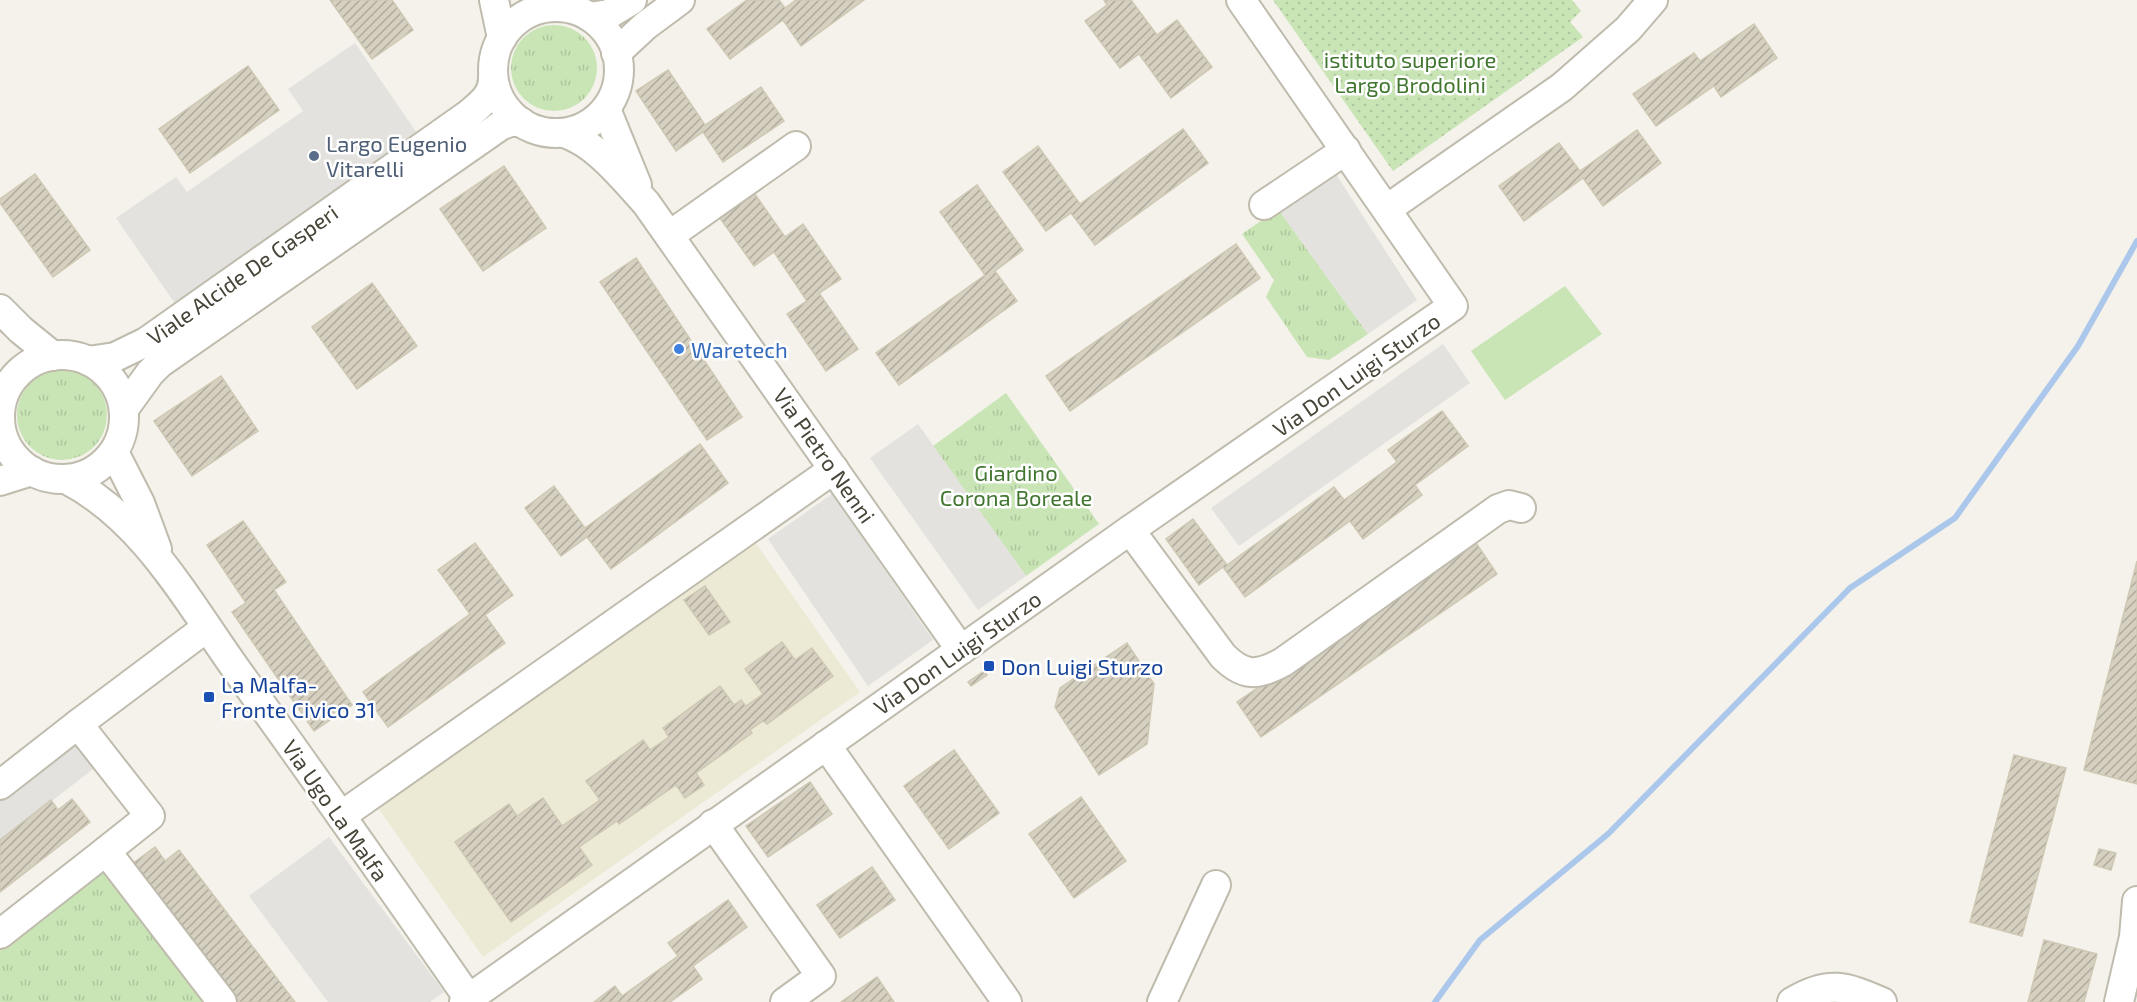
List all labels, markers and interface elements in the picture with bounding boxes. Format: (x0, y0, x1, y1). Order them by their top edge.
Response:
park label: istituto superiore Largo Brodolini (1324, 46, 1496, 97)
place label: Largo Eugenio Vitarelli (326, 130, 467, 181)
marker: Largo Eugenio Vitarelli (307, 149, 321, 163)
street label: Viale Alcide De Gasperi (142, 198, 342, 350)
street label: Via Don Luigi Sturzo (1267, 306, 1445, 442)
place label: Waretech (691, 336, 788, 362)
marker: Waretech (672, 342, 686, 356)
street label: Via Pietro Nenni (769, 383, 881, 527)
park label: Giardino Corona Boreale (940, 459, 1092, 510)
street label: Via Don Luigi Sturzo (868, 584, 1046, 720)
place label: Don Luigi Sturzo (1001, 653, 1163, 679)
marker: Don Luigi Sturzo (982, 659, 996, 673)
place label: La Malfa- Fronte Civico 31 (221, 671, 376, 722)
marker: La Malfa- Fronte Civico 31 (202, 690, 216, 704)
street label: Via Ugo La Malfa (278, 734, 394, 886)

